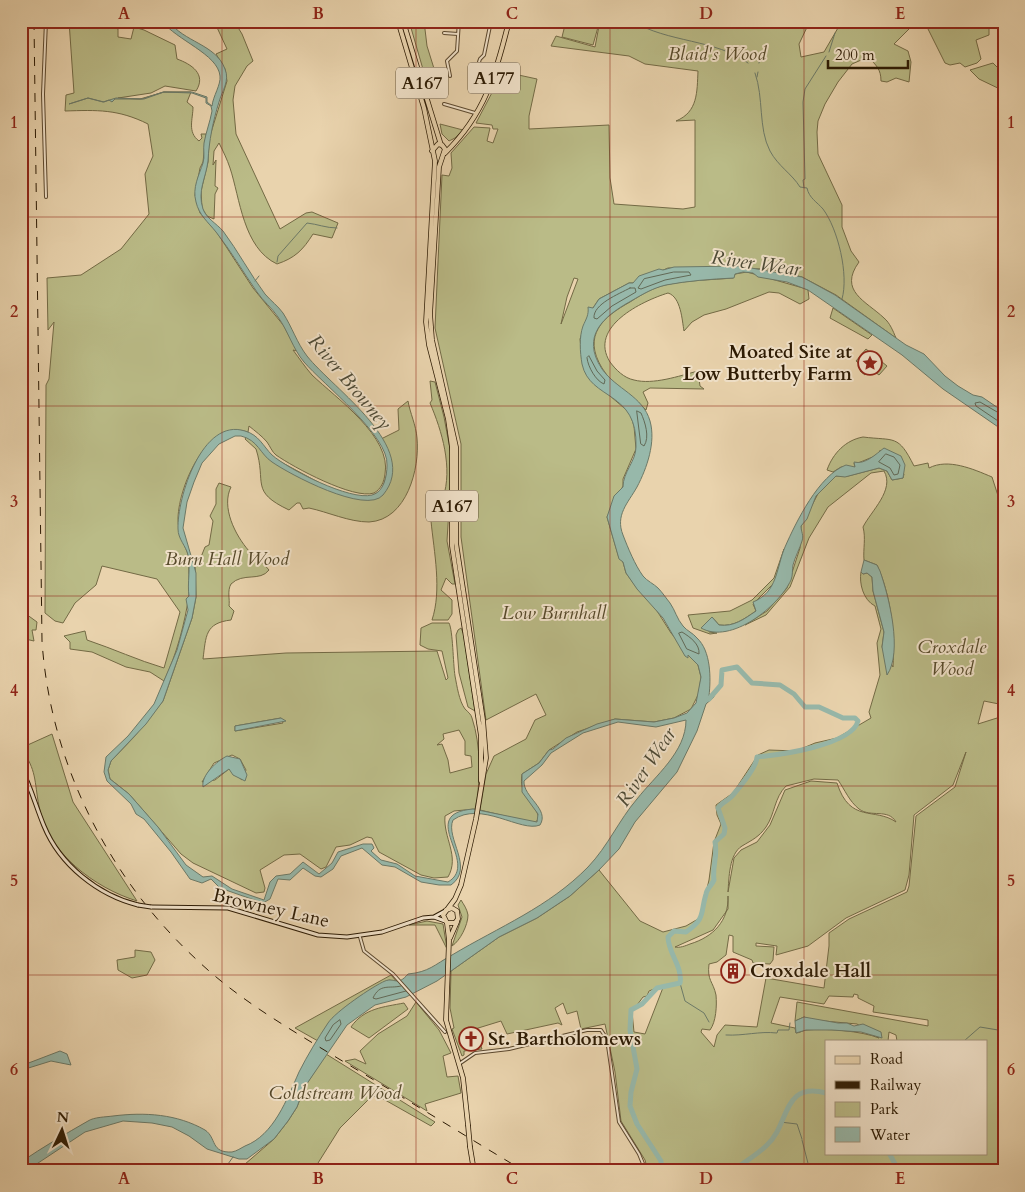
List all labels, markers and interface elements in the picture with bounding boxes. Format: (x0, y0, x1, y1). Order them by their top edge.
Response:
text: A (118, 3, 130, 25)
text: B (312, 3, 324, 25)
text: C (506, 3, 518, 25)
text: D (699, 3, 713, 25)
text: E (895, 3, 905, 25)
scale bar (828, 38, 908, 70)
park label: Blaid's Wood (668, 41, 767, 67)
text: 200 m (835, 45, 875, 65)
road number: A177 (468, 62, 520, 94)
road number: A167 (396, 68, 448, 99)
text: 1 (10, 112, 18, 134)
text: 1 (1007, 112, 1015, 134)
water label: River Wear (710, 243, 804, 283)
text: 2 (10, 301, 18, 323)
text: 2 (1007, 301, 1015, 323)
water label: River Browney (302, 328, 398, 436)
place label: Moated Site at Low Butterby Farm (683, 339, 853, 387)
place icon: Moated Site at Low Butterby Farm (857, 350, 883, 376)
text: 3 (10, 491, 18, 513)
road number: A167 (426, 491, 478, 522)
text: 3 (1007, 491, 1015, 513)
park label: Burn Hall Wood (165, 546, 290, 572)
park label: Low Burnhall (502, 600, 607, 626)
park label: Croxdale Wood (918, 634, 987, 682)
text: 4 (10, 680, 18, 702)
text: 4 (1007, 680, 1015, 702)
water label: River Wear (610, 721, 683, 812)
text: 5 (10, 870, 18, 892)
text: 5 (1007, 870, 1015, 892)
street label: Browney Lane (210, 882, 332, 934)
building icon: Croxdale Hall (720, 958, 746, 984)
place label: Croxdale Hall (750, 958, 872, 984)
church icon: St. Bartholomews (458, 1026, 484, 1052)
place label: St. Bartholomews (488, 1026, 641, 1052)
legend (825, 1040, 988, 1154)
text: Road (870, 1049, 903, 1069)
text: 6 (10, 1059, 18, 1081)
text: 6 (1007, 1059, 1015, 1081)
text: Railway (870, 1075, 921, 1095)
park label: Coldstream Wood (269, 1080, 402, 1106)
text: Park (870, 1099, 899, 1119)
north arrow (38, 1104, 88, 1154)
text: N (56, 1108, 70, 1127)
text: Water (869, 1125, 911, 1145)
text: A (118, 1168, 130, 1190)
text: B (312, 1168, 324, 1190)
text: C (506, 1168, 518, 1190)
text: D (699, 1168, 713, 1190)
text: E (895, 1168, 905, 1190)

